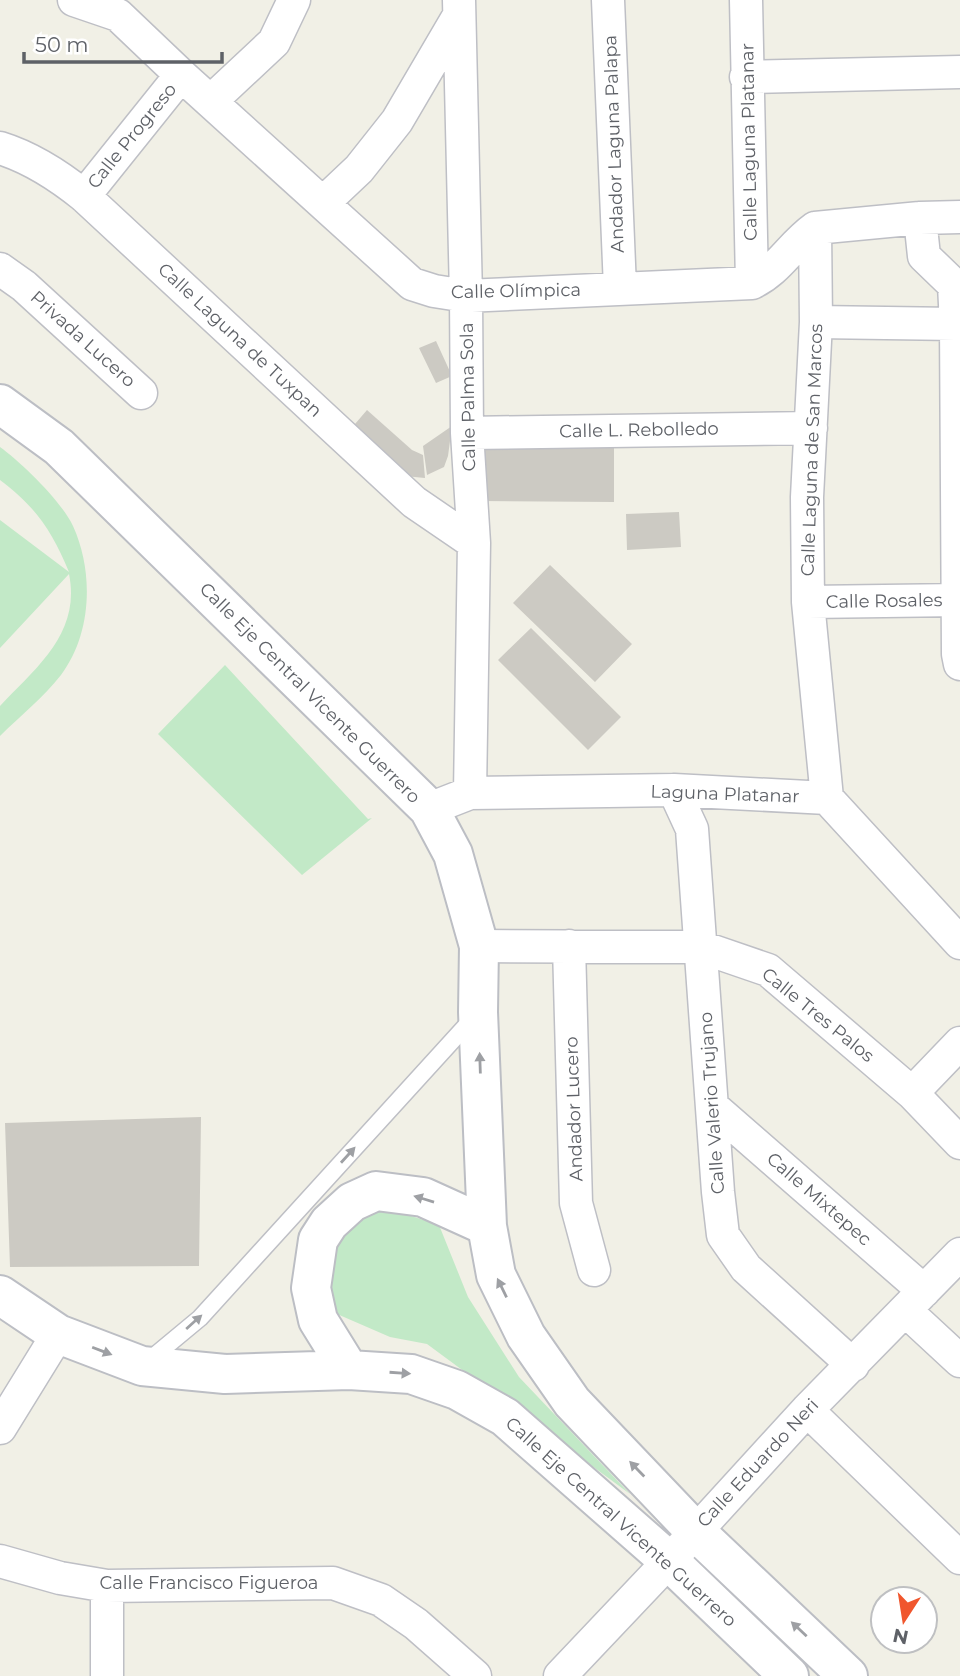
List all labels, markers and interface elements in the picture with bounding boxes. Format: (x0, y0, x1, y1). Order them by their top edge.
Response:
scale bar (24, 21, 222, 65)
text: 50 m (35, 32, 89, 57)
street label: Andador Laguna Palapa (599, 35, 629, 253)
street label: Calle Laguna Platanar (736, 43, 762, 241)
street label: Calle Progreso (83, 79, 181, 193)
street label: Calle Laguna de Tuxpan (153, 258, 327, 422)
street label: Calle Olímpica (451, 279, 581, 303)
street label: Privada Lucero (26, 286, 140, 392)
street label: Calle Palma Sola (456, 322, 480, 472)
street label: Calle Laguna de San Marcos (797, 323, 827, 577)
street label: Calle L. Rebolledo (559, 418, 719, 442)
street label: Calle Eje Central Vicente Guerrero (195, 578, 425, 808)
street label: Calle Rosales (825, 589, 943, 613)
street label: Laguna Platanar (650, 780, 800, 808)
street label: Calle Tres Palos (757, 963, 879, 1067)
street label: Calle Valerio Trujano (695, 1011, 729, 1195)
street label: Andador Lucero (560, 1036, 588, 1182)
one-way arrow (475, 1052, 486, 1074)
one-way arrow (340, 1147, 356, 1164)
street label: Calle Mixtepec (762, 1148, 876, 1250)
one-way arrow (414, 1194, 435, 1204)
one-way arrow (497, 1278, 508, 1298)
one-way arrow (185, 1314, 203, 1330)
one-way arrow (92, 1345, 113, 1356)
one-way arrow (389, 1368, 411, 1379)
street label: Calle Eduardo Neri (693, 1394, 823, 1532)
street label: Calle Eje Central Vicente Guerrero (501, 1412, 741, 1632)
one-way arrow (628, 1461, 645, 1478)
street label: Calle Francisco Figueroa (100, 1572, 318, 1594)
north arrow (869, 1585, 939, 1655)
one-way arrow (790, 1621, 808, 1637)
text: N (891, 1623, 910, 1649)

